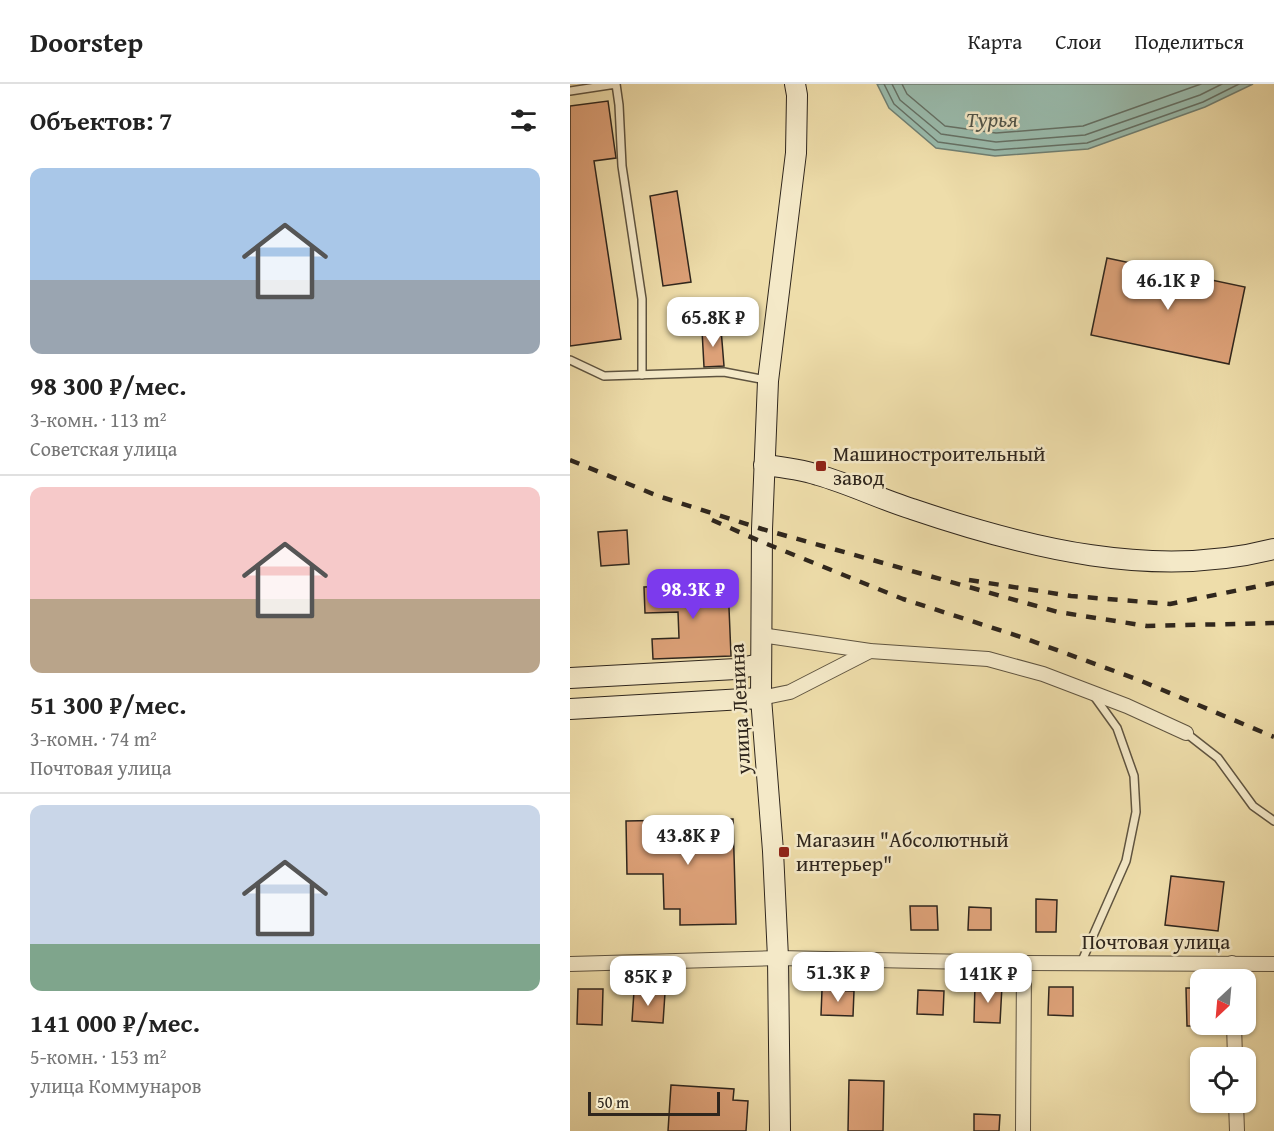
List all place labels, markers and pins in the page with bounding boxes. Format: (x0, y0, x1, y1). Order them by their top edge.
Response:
pin: 46.1K ₽ (1113, 260, 1223, 311)
pin: 65.8K ₽ (658, 297, 768, 348)
place label: Машиностроительный завод (833, 438, 1046, 493)
marker: Машиностроительный завод (814, 459, 828, 473)
pin: 98.3K ₽ (638, 569, 748, 620)
pin: 43.8K ₽ (633, 815, 743, 866)
place label: Магазин "Абсолютный интерьер" (796, 824, 1009, 879)
marker: Магазин "Абсолютный интерьер" (777, 845, 791, 859)
pin: 51.3K ₽ (783, 952, 893, 1003)
pin: 141K ₽ (939, 953, 1037, 1004)
pin: 85K ₽ (606, 956, 690, 1007)

